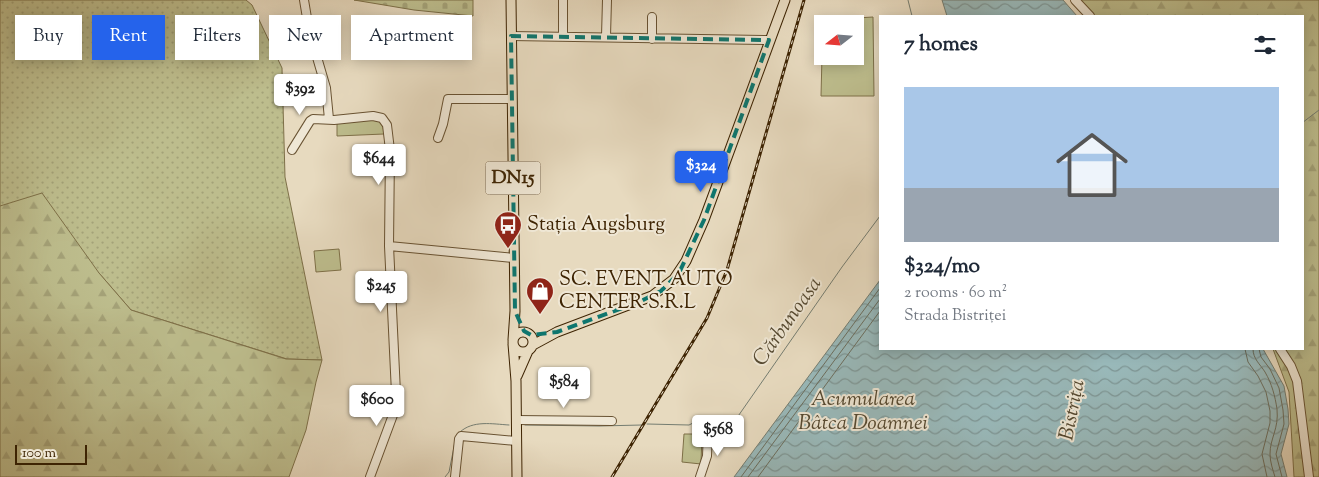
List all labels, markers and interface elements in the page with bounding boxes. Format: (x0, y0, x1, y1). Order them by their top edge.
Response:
chip: Buy (15, 15, 82, 60)
chip: Rent (92, 15, 165, 60)
chip: Filters (175, 15, 259, 60)
chip: New (269, 15, 341, 60)
chip: Apartment (351, 15, 472, 60)
north arrow (814, 15, 864, 65)
map controls (814, 15, 864, 65)
text: 7 homes (904, 30, 978, 60)
icon: filters (1251, 31, 1279, 59)
pin: $392 (270, 74, 330, 116)
text: $392 (285, 78, 315, 101)
icon: home (1047, 120, 1137, 210)
pin: $644 (349, 144, 409, 186)
text: $644 (363, 148, 395, 171)
pin: $324 (671, 150, 731, 193)
text: $324 (686, 155, 716, 178)
road number: DN15 (486, 162, 540, 194)
bus stop icon: Stația Augsburg (493, 210, 523, 249)
place label: Stația Augsburg (527, 211, 665, 240)
text: $324/mo (904, 252, 980, 282)
place label: SC. EVENT AUTO CENTER S.R.L (559, 266, 733, 318)
pin: $245 (351, 270, 411, 313)
water label: Cărbunoasa (746, 271, 830, 373)
text: $245 (366, 275, 396, 298)
shop icon: SC. EVENT AUTO CENTER S.R.L (525, 276, 555, 315)
text: 2 rooms · 60 m² (904, 282, 1007, 305)
text: Strada Bistriței (904, 305, 1006, 328)
pin: $584 (534, 366, 594, 409)
text: $584 (549, 371, 579, 394)
water label: Bistrița (1052, 377, 1094, 443)
pin: $600 (347, 384, 407, 427)
water label: Acumularea Bâtca Doamnei (798, 385, 928, 439)
text: $600 (360, 389, 394, 412)
pin: $568 (688, 414, 748, 457)
text: $568 (703, 419, 733, 442)
scale bar (15, 442, 88, 465)
text: 100 m (22, 444, 56, 464)

